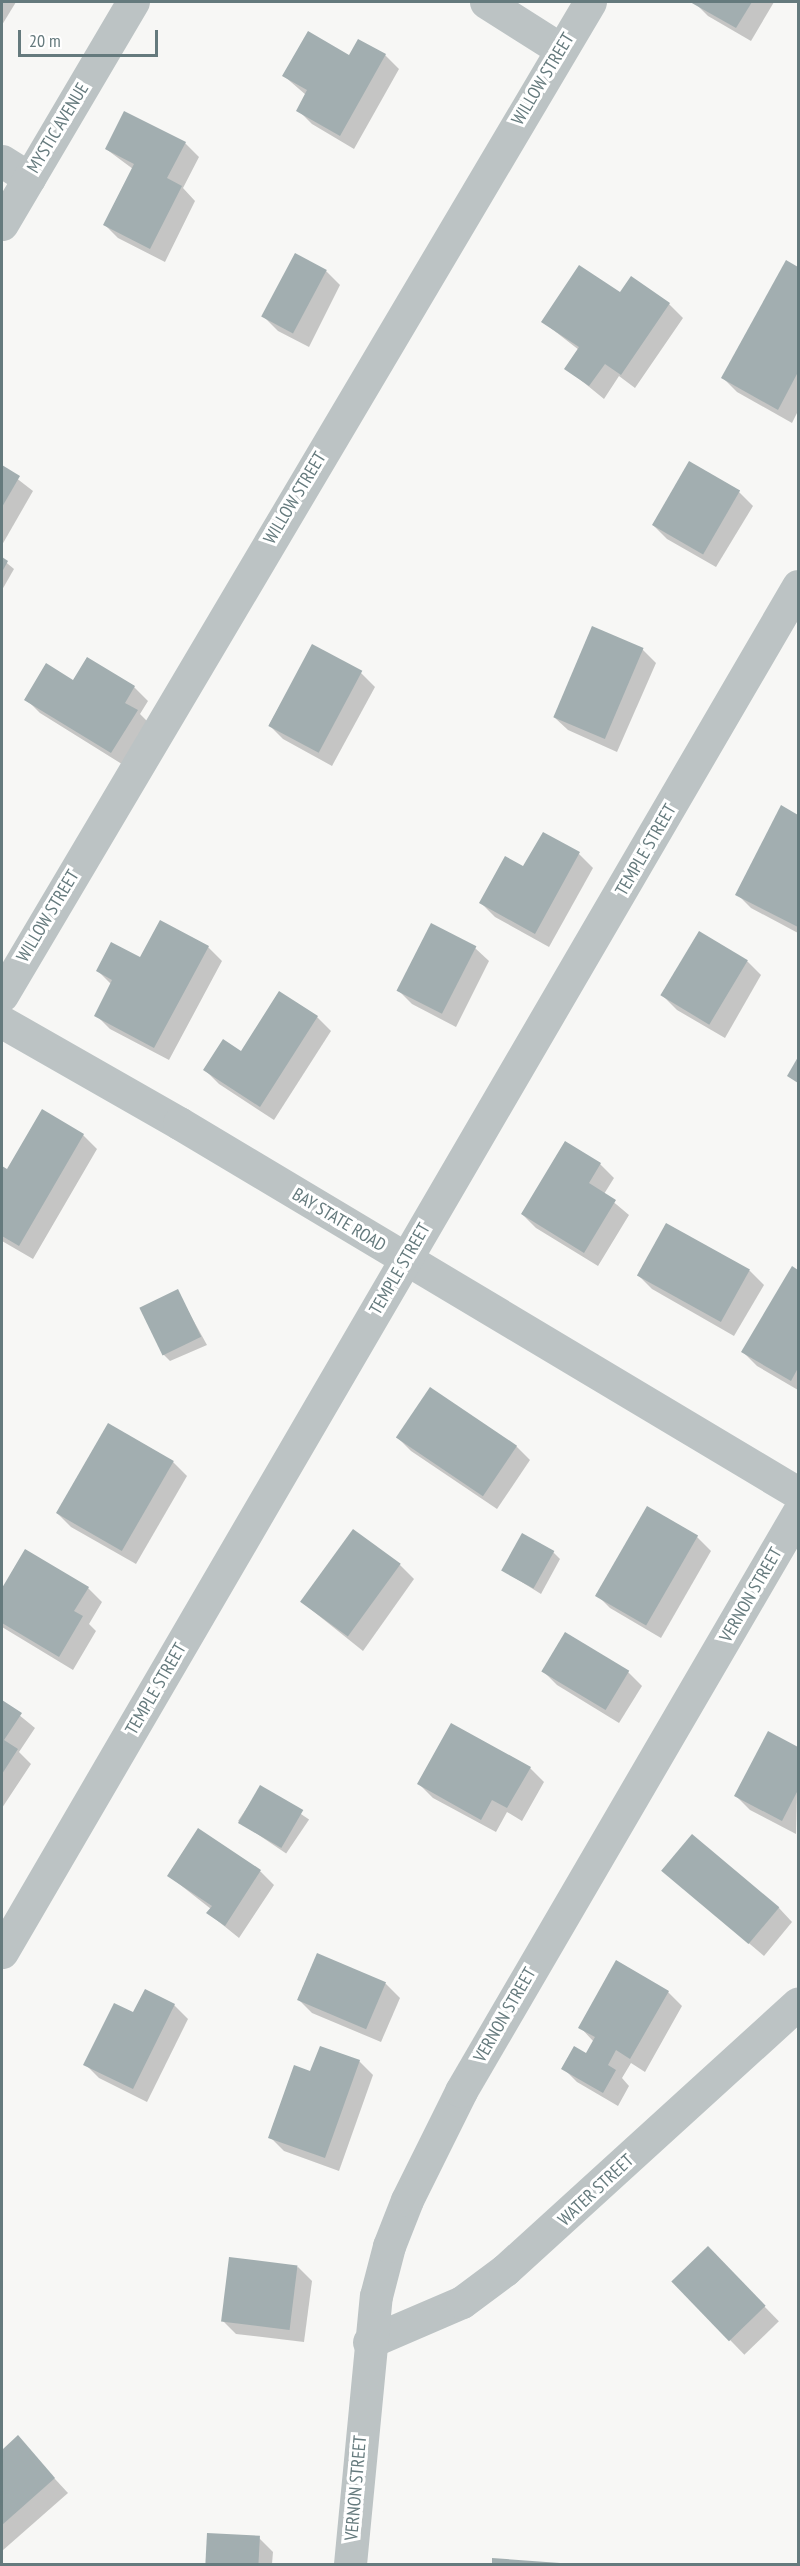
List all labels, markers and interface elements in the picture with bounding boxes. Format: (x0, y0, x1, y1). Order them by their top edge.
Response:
scale bar (21, 18, 160, 56)
text: 20 m (29, 29, 61, 52)
street label: WILLOW STREET (507, 29, 579, 129)
street label: MYSTIC AVENUE (22, 79, 94, 177)
street label: WILLOW STREET (259, 448, 331, 548)
street label: TEMPLE STREET (611, 800, 681, 900)
street label: WILLOW STREET (12, 866, 84, 966)
street label: BAY STATE ROAD (288, 1184, 390, 1256)
street label: TEMPLE STREET (365, 1219, 435, 1319)
street label: VERNON STREET (715, 1544, 787, 1646)
street label: TEMPLE STREET (121, 1639, 191, 1739)
street label: VERNON STREET (469, 1964, 541, 2066)
street label: WATER STREET (554, 2150, 638, 2230)
street label: VERNON STREET (341, 2434, 371, 2542)

